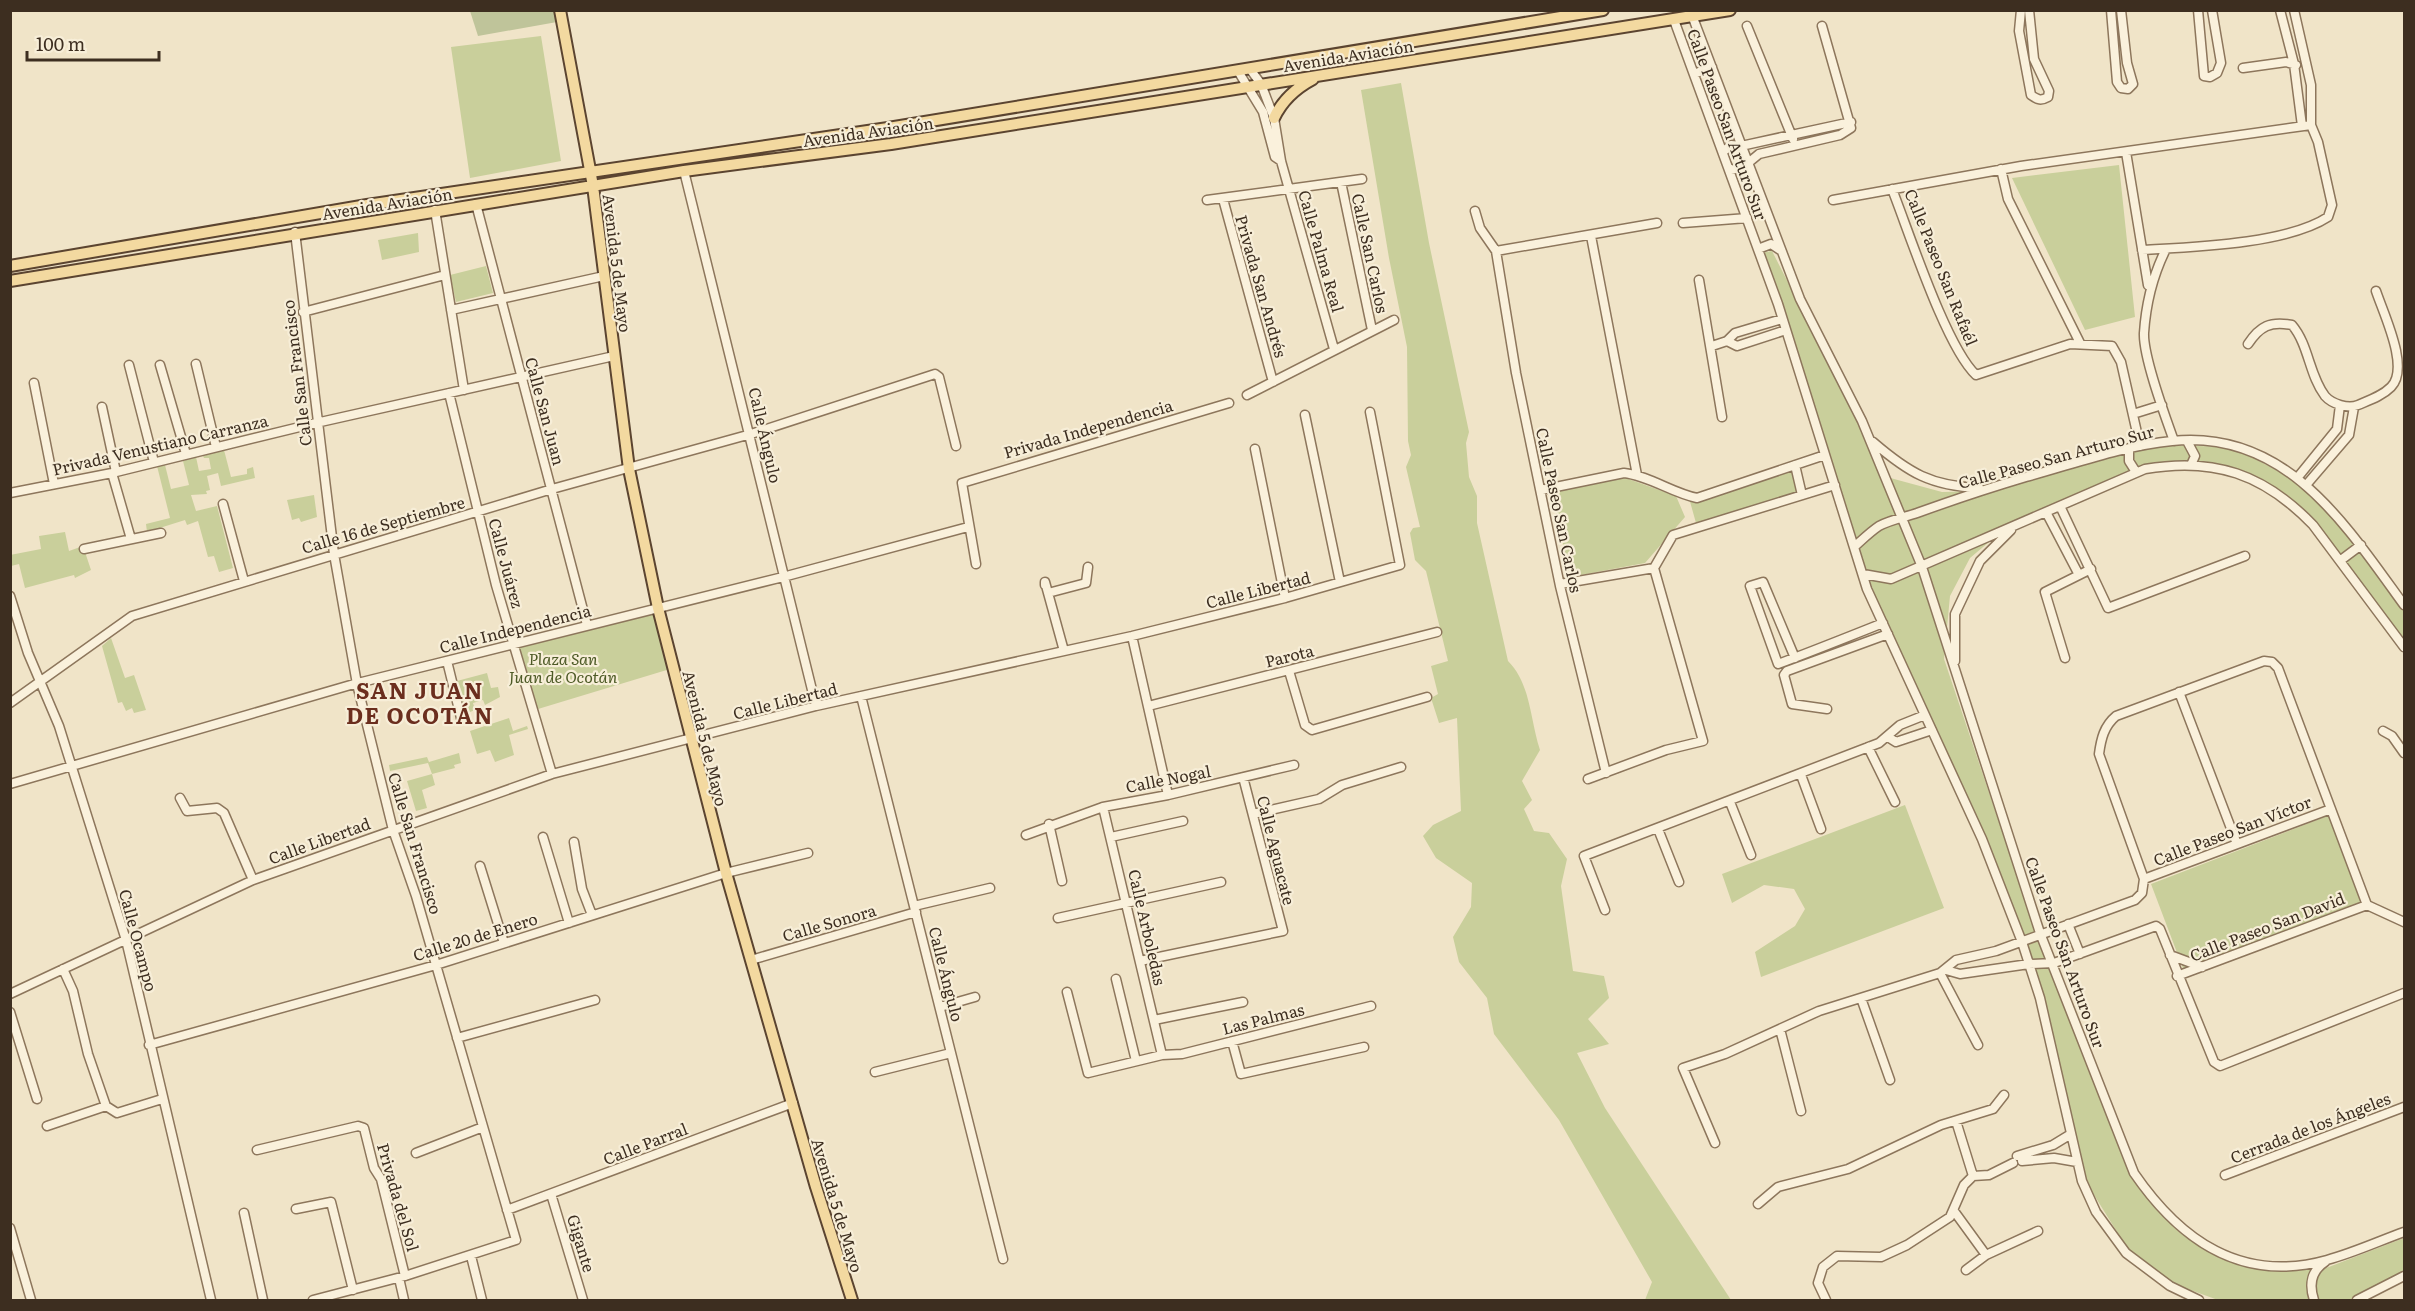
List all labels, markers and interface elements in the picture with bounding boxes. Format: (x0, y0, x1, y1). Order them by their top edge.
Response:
scale bar (27, 24, 159, 62)
street label: Calle Paseo San Arturo Sur (1682, 25, 1774, 223)
text: 100 m (36, 30, 85, 57)
street label: Avenida Aviación (1281, 33, 1415, 77)
street label: Avenida Aviación (801, 110, 935, 152)
street label: Avenida Aviación (320, 181, 454, 225)
street label: Calle Paseo San Rafaél (1899, 185, 1985, 349)
street label: Calle Palma Real (1293, 187, 1351, 315)
street label: Calle San Carlos (1347, 191, 1395, 315)
street label: Avenida 5 de Mayo (598, 192, 638, 334)
street label: Privada San Andrés (1230, 212, 1294, 360)
street label: Calle San Francisco (275, 298, 317, 448)
street label: Calle San Juan (520, 354, 572, 468)
street label: Calle Ángulo (743, 385, 789, 485)
street label: Privada Independencia (1001, 392, 1176, 464)
street label: Privada Venustiano Carranza (50, 407, 271, 481)
street label: Calle Paseo San Arturo Sur (1955, 418, 2157, 494)
street label: Calle Paseo San Carlos (1531, 425, 1589, 595)
street label: Calle 16 de Septiembre (299, 489, 467, 559)
street label: Calle Juárez (483, 515, 531, 611)
street label: Calle Libertad (1203, 564, 1313, 614)
street label: Calle Independencia (437, 597, 594, 658)
street label: Parota (1262, 637, 1316, 673)
park label: Plaza San Juan de Ocotán (509, 646, 618, 688)
street label: Avenida 5 de Mayo (678, 668, 734, 808)
district label: SAN JUAN DE OCOTÁN (346, 673, 494, 731)
street label: Calle Libertad (730, 675, 840, 725)
street label: Calle Nogal (1123, 758, 1213, 798)
street label: Calle San Francisco (383, 769, 449, 917)
street label: Calle Paseo San Víctor (2149, 789, 2315, 871)
street label: Calle Aguacate (1252, 793, 1302, 907)
street label: Calle Libertad (265, 810, 374, 870)
street label: Calle Paseo San Arturo Sur (2020, 853, 2112, 1051)
street label: Calle Arboledas (1123, 867, 1173, 987)
street label: Calle Paseo San David (2186, 885, 2348, 967)
street label: Calle Ocampo (114, 886, 164, 994)
street label: Calle Sonora (779, 897, 879, 947)
street label: Calle 20 de Enero (410, 906, 540, 966)
street label: Calle Ángulo (924, 924, 970, 1024)
street label: Las Palmas (1219, 996, 1307, 1040)
street label: Cerrada de los Ángeles (2226, 1085, 2394, 1169)
street label: Calle Parral (599, 1116, 691, 1170)
street label: Avenida 5 de Mayo (806, 1135, 870, 1275)
street label: Privada del Sol (372, 1140, 426, 1254)
street label: Gigante (562, 1211, 602, 1275)

